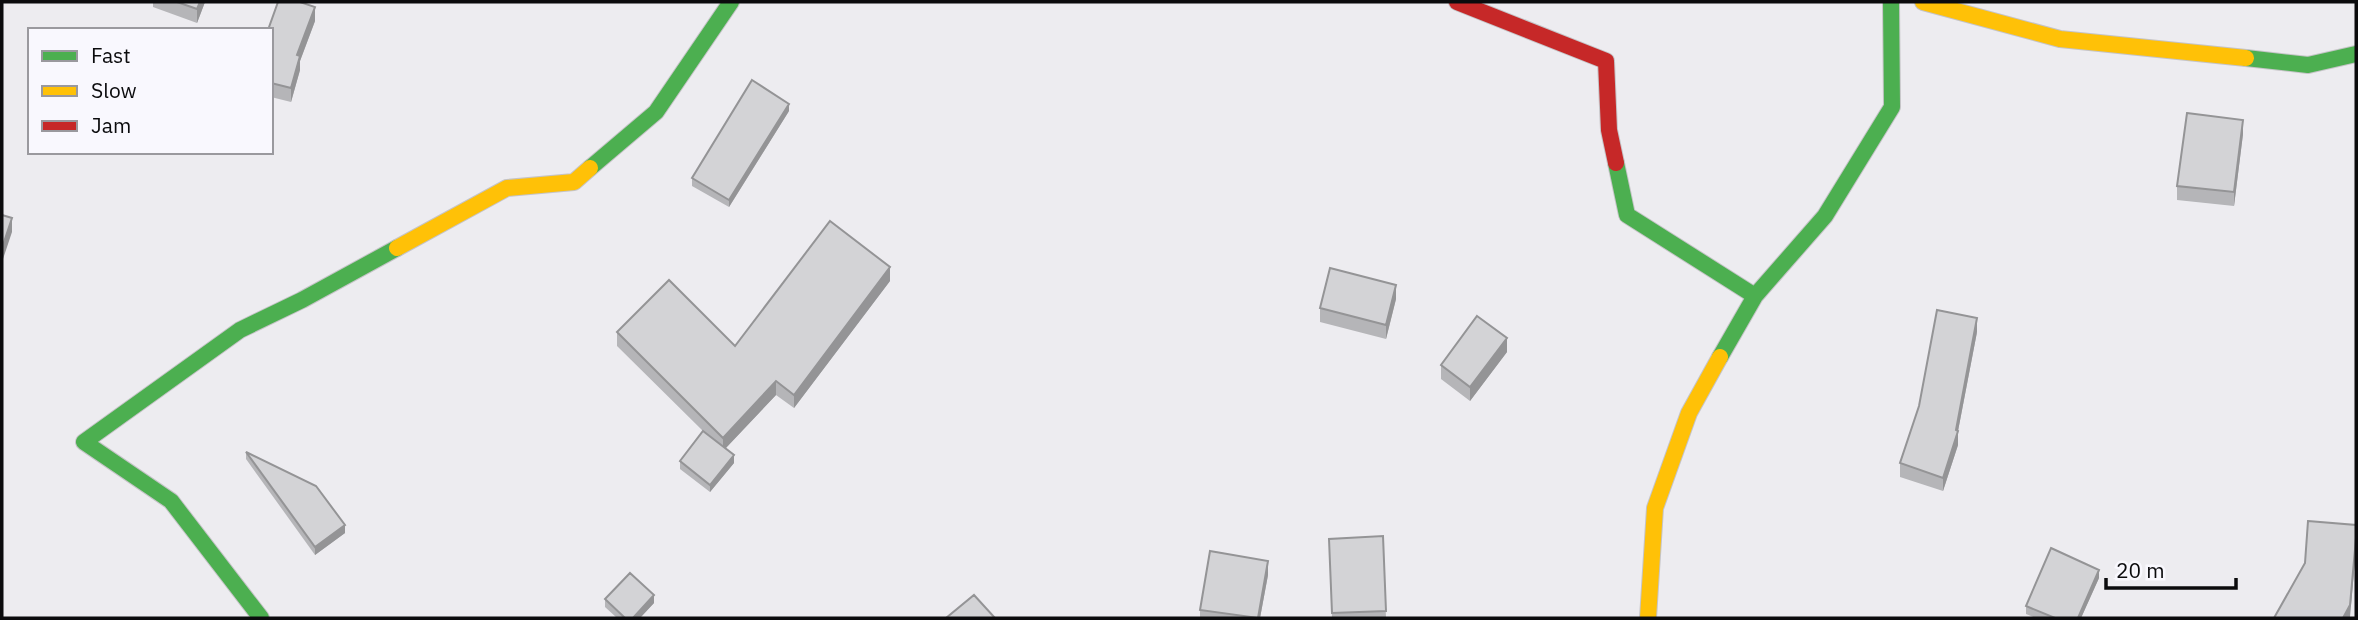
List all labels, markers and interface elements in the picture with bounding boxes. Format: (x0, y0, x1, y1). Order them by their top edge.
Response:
legend (28, 28, 273, 154)
text: Fast (91, 41, 131, 69)
text: Slow (91, 76, 137, 104)
text: Jam (91, 111, 131, 139)
scale bar (2106, 546, 2236, 590)
text: 20 m (2116, 556, 2165, 584)

